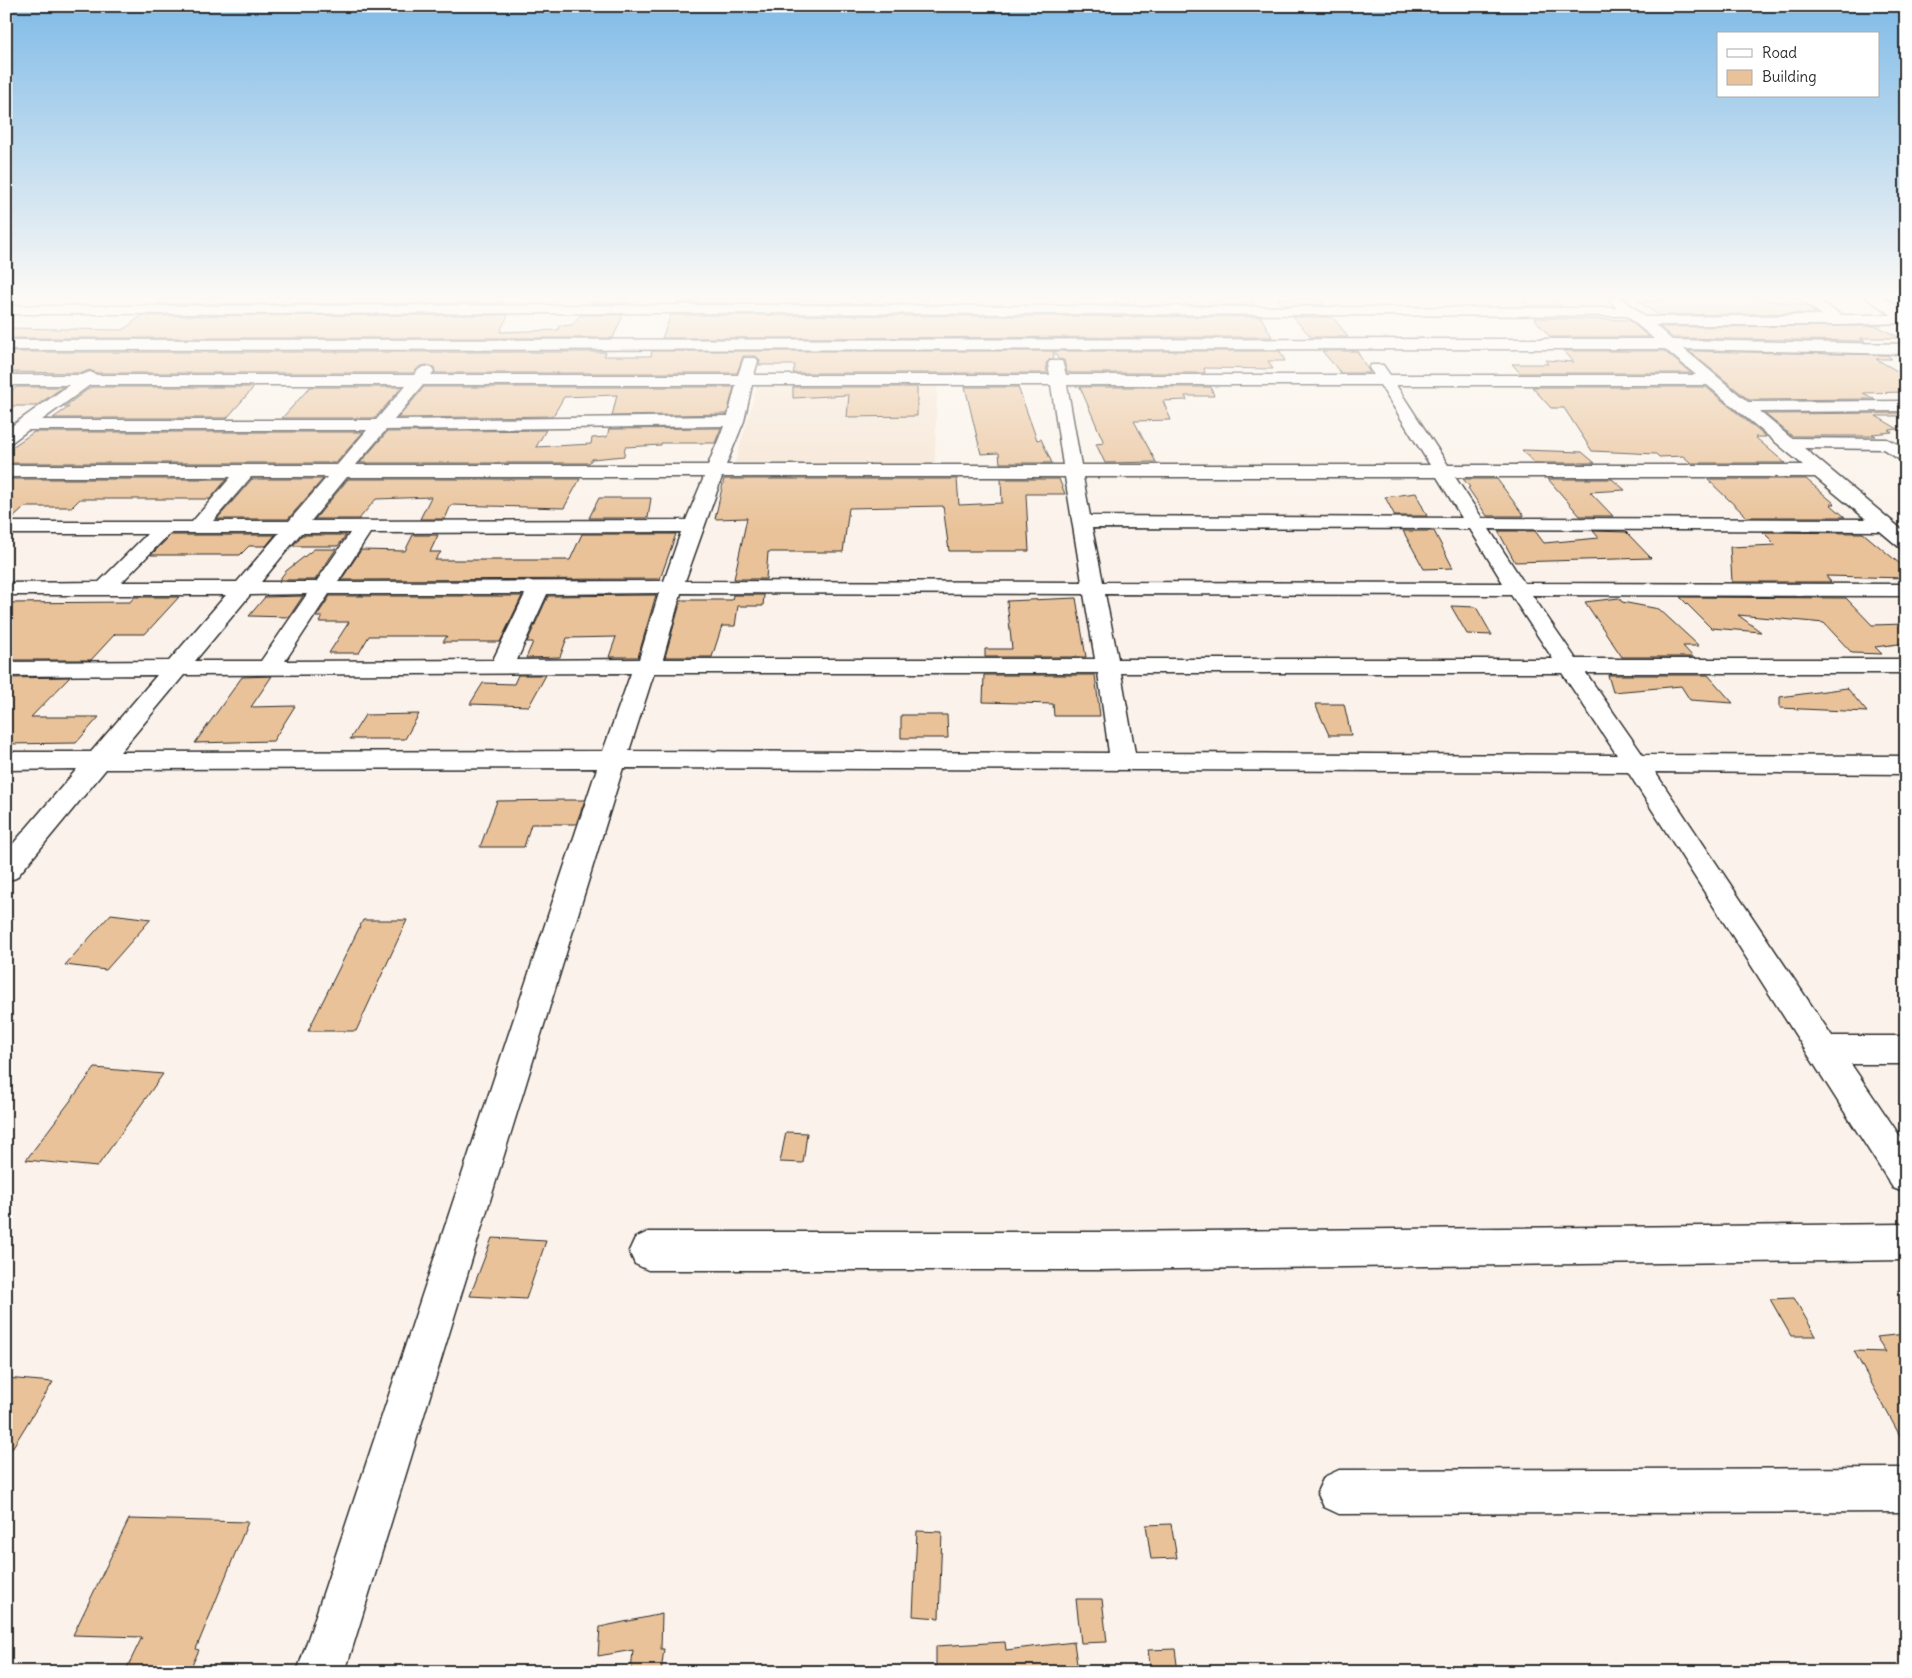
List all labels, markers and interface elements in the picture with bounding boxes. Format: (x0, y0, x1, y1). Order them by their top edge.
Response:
legend (1717, 32, 1880, 98)
text: Road (1762, 43, 1797, 62)
text: Building (1762, 67, 1817, 86)

